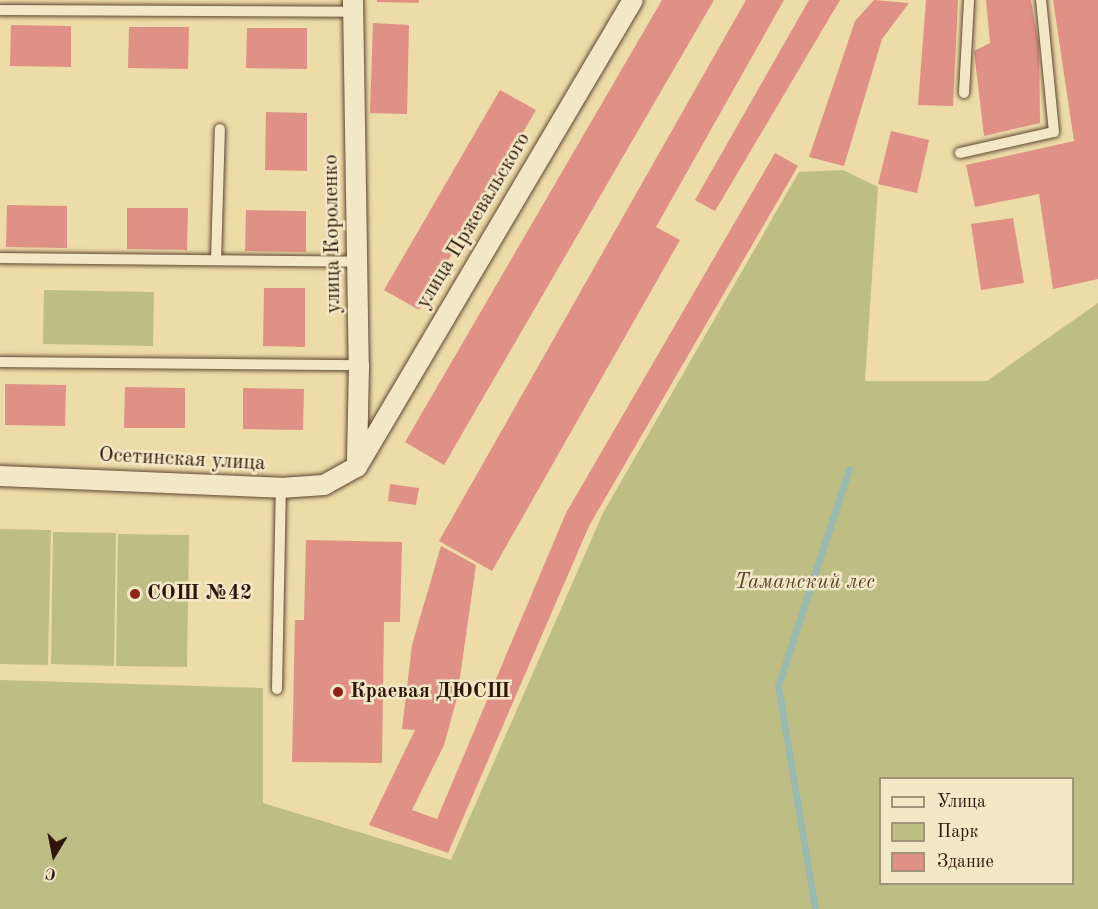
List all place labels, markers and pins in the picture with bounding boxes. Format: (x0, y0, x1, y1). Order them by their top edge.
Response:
place label: СОШ №42 (147, 581, 252, 607)
marker: СОШ №42 (128, 587, 142, 601)
place label: Краевая ДЮСШ (350, 679, 510, 705)
marker: Краевая ДЮСШ (331, 685, 345, 699)

